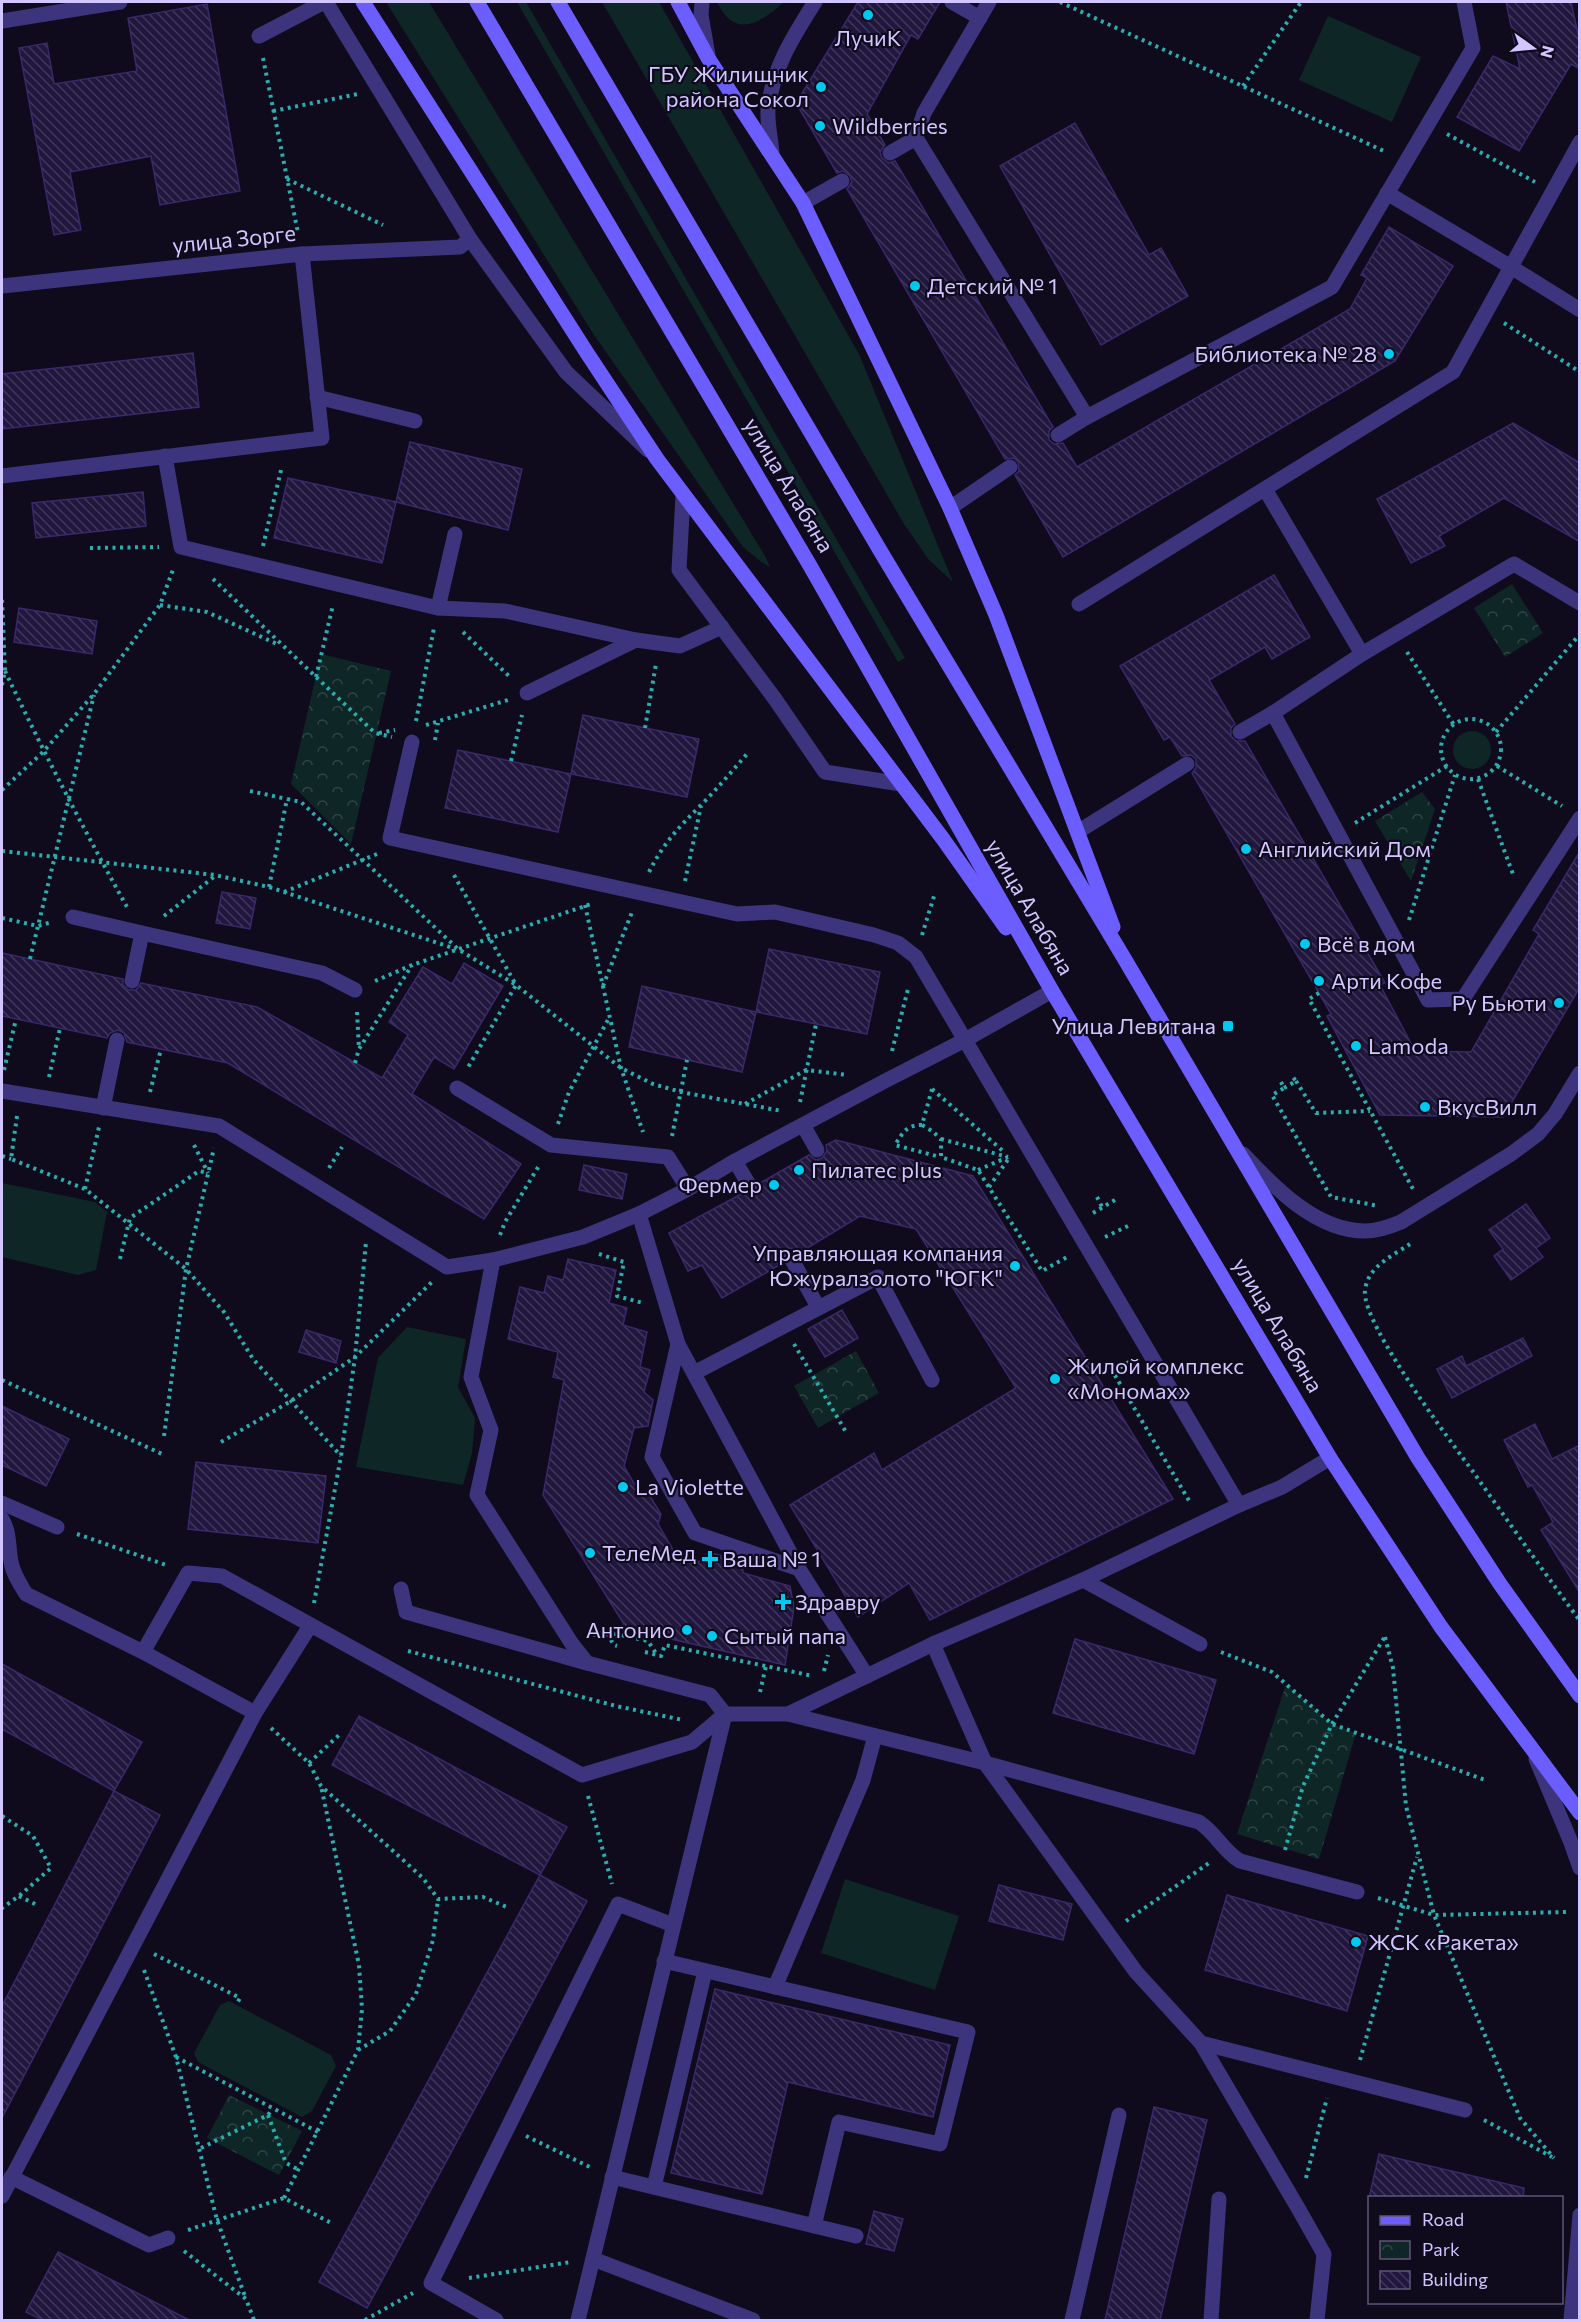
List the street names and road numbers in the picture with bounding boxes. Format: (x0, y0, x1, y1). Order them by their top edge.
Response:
street label: улица Зорге (171, 219, 297, 258)
street label: улица Алабяна (739, 412, 840, 557)
street label: улица Алабяна (981, 834, 1080, 980)
street label: улица Алабяна (1228, 1252, 1329, 1397)

